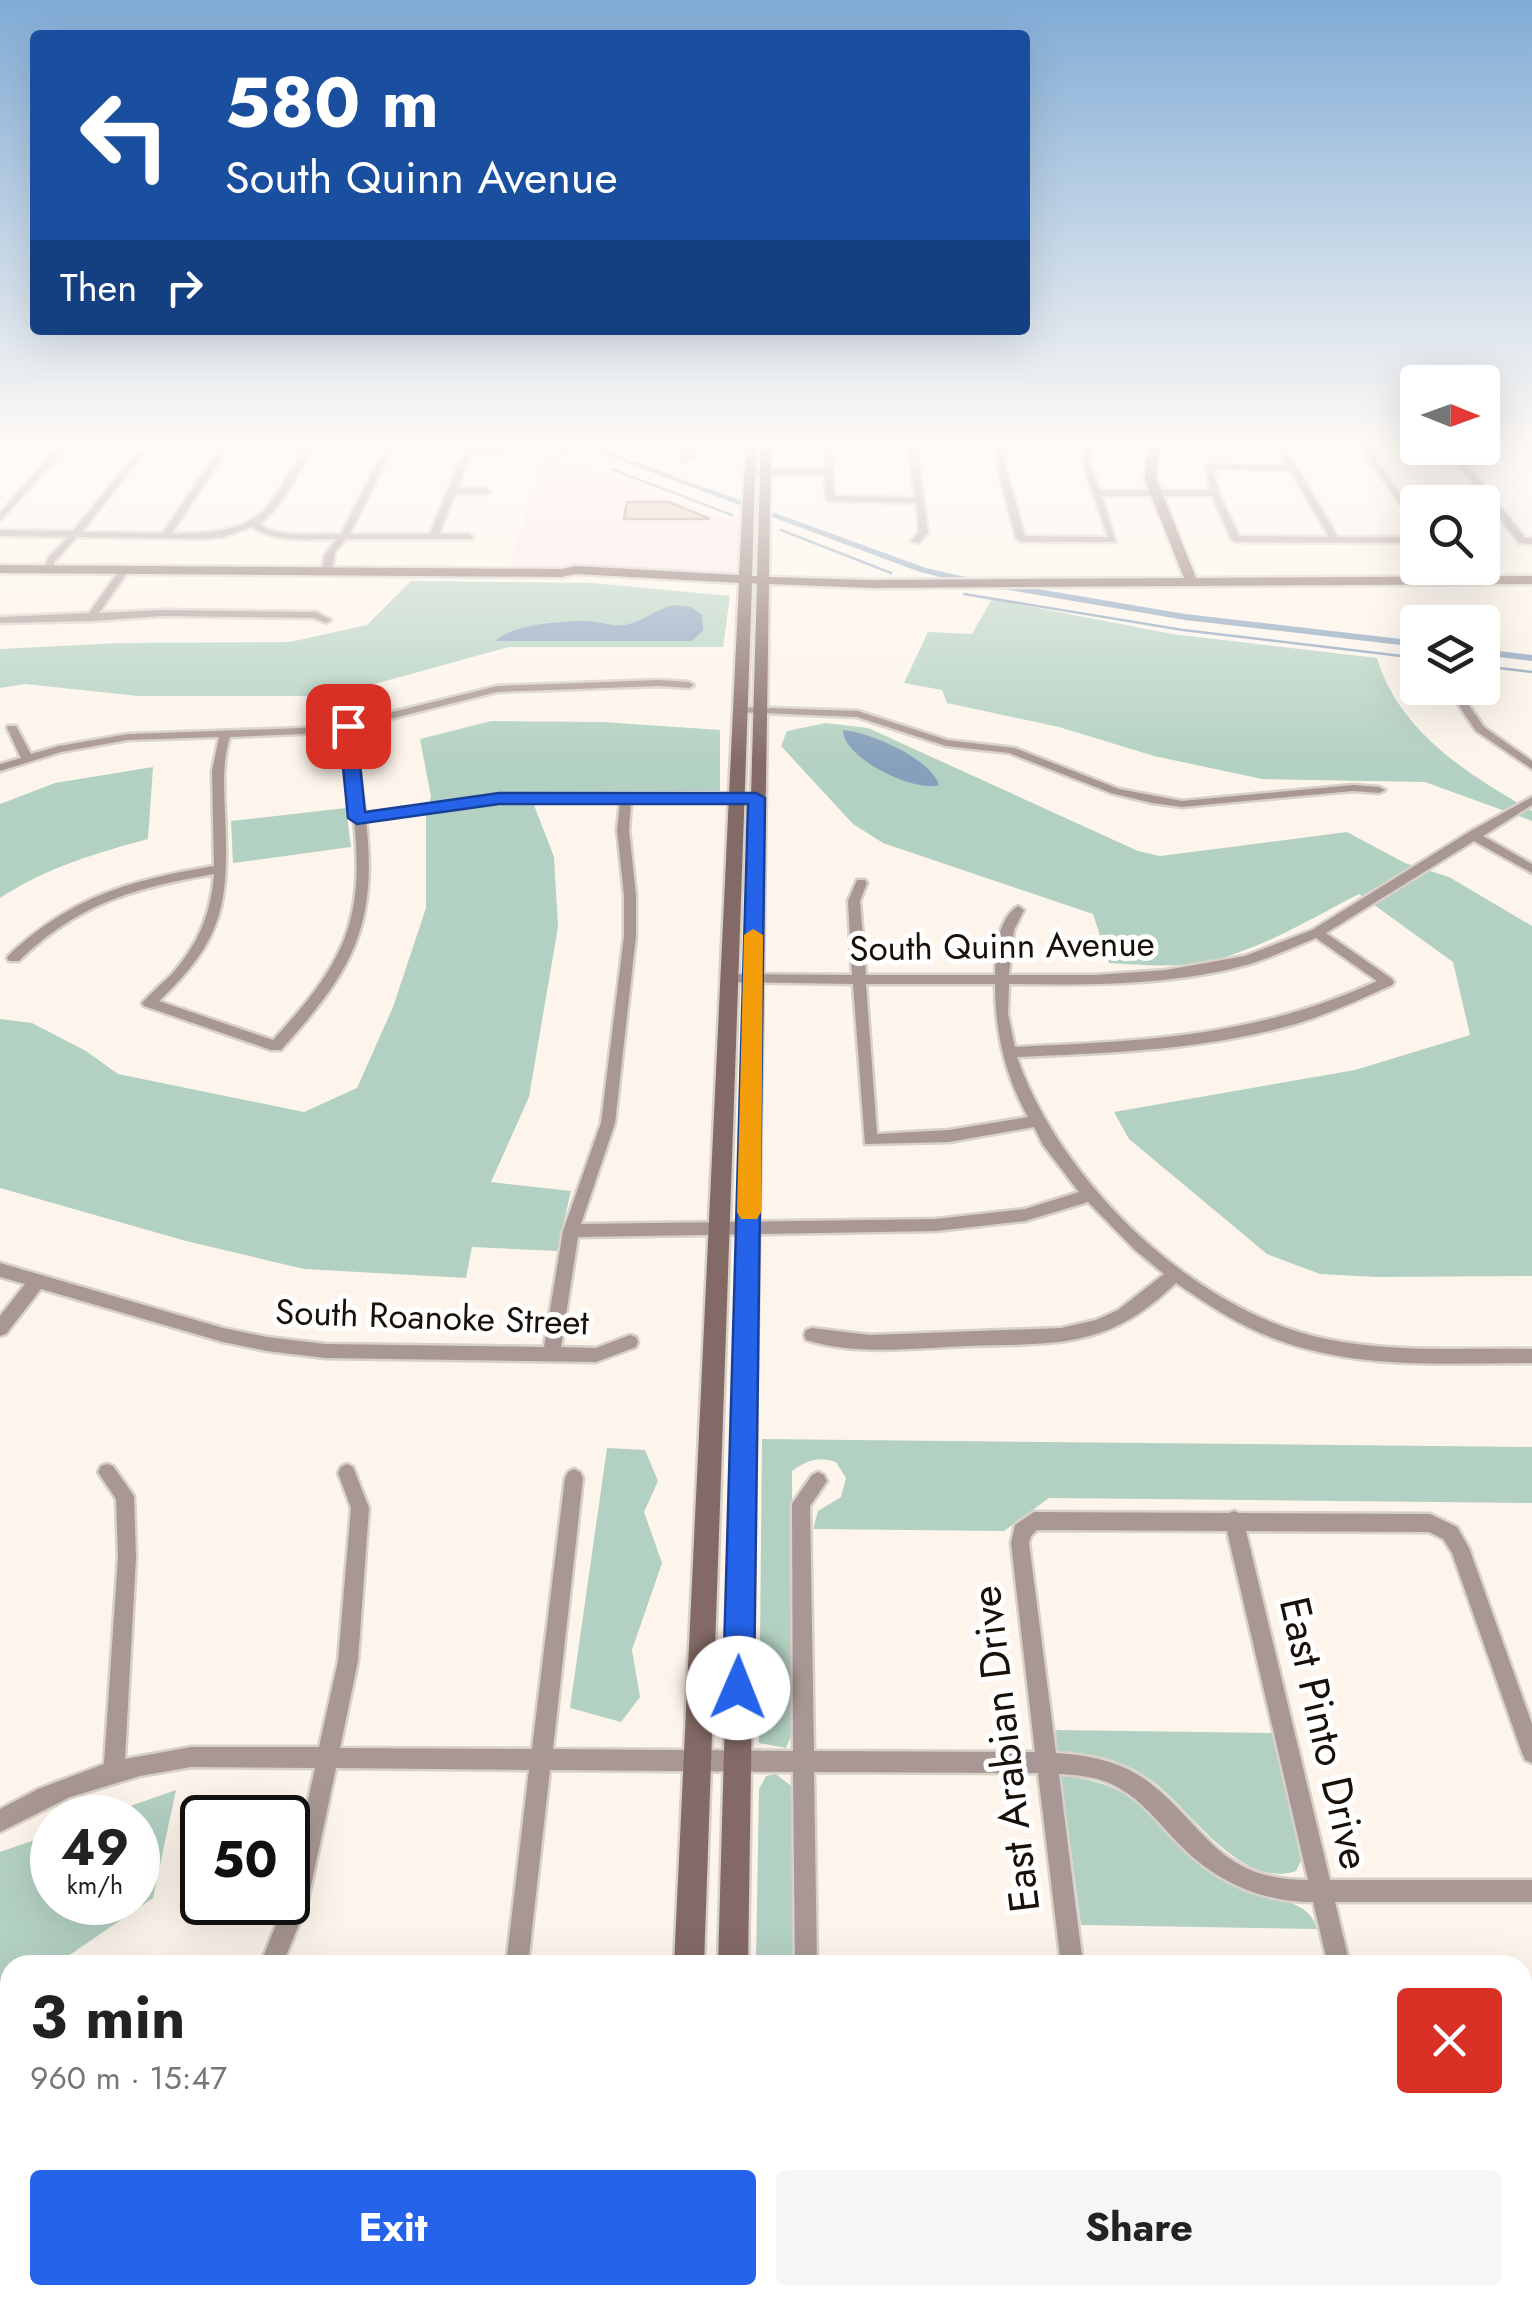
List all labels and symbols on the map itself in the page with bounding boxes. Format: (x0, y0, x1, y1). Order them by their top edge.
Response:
north arrow (1400, 365, 1500, 465)
pin (306, 684, 391, 769)
street label: South Quinn Avenue (849, 918, 1155, 974)
street label: South Roanoke Street (274, 1287, 590, 1347)
street label: East Arabian Drive (955, 1582, 1055, 1916)
street label: East Pinto Drive (1264, 1591, 1386, 1875)
position arrow (686, 1636, 790, 1740)
speed limit sign: 50 (180, 1795, 310, 1925)

